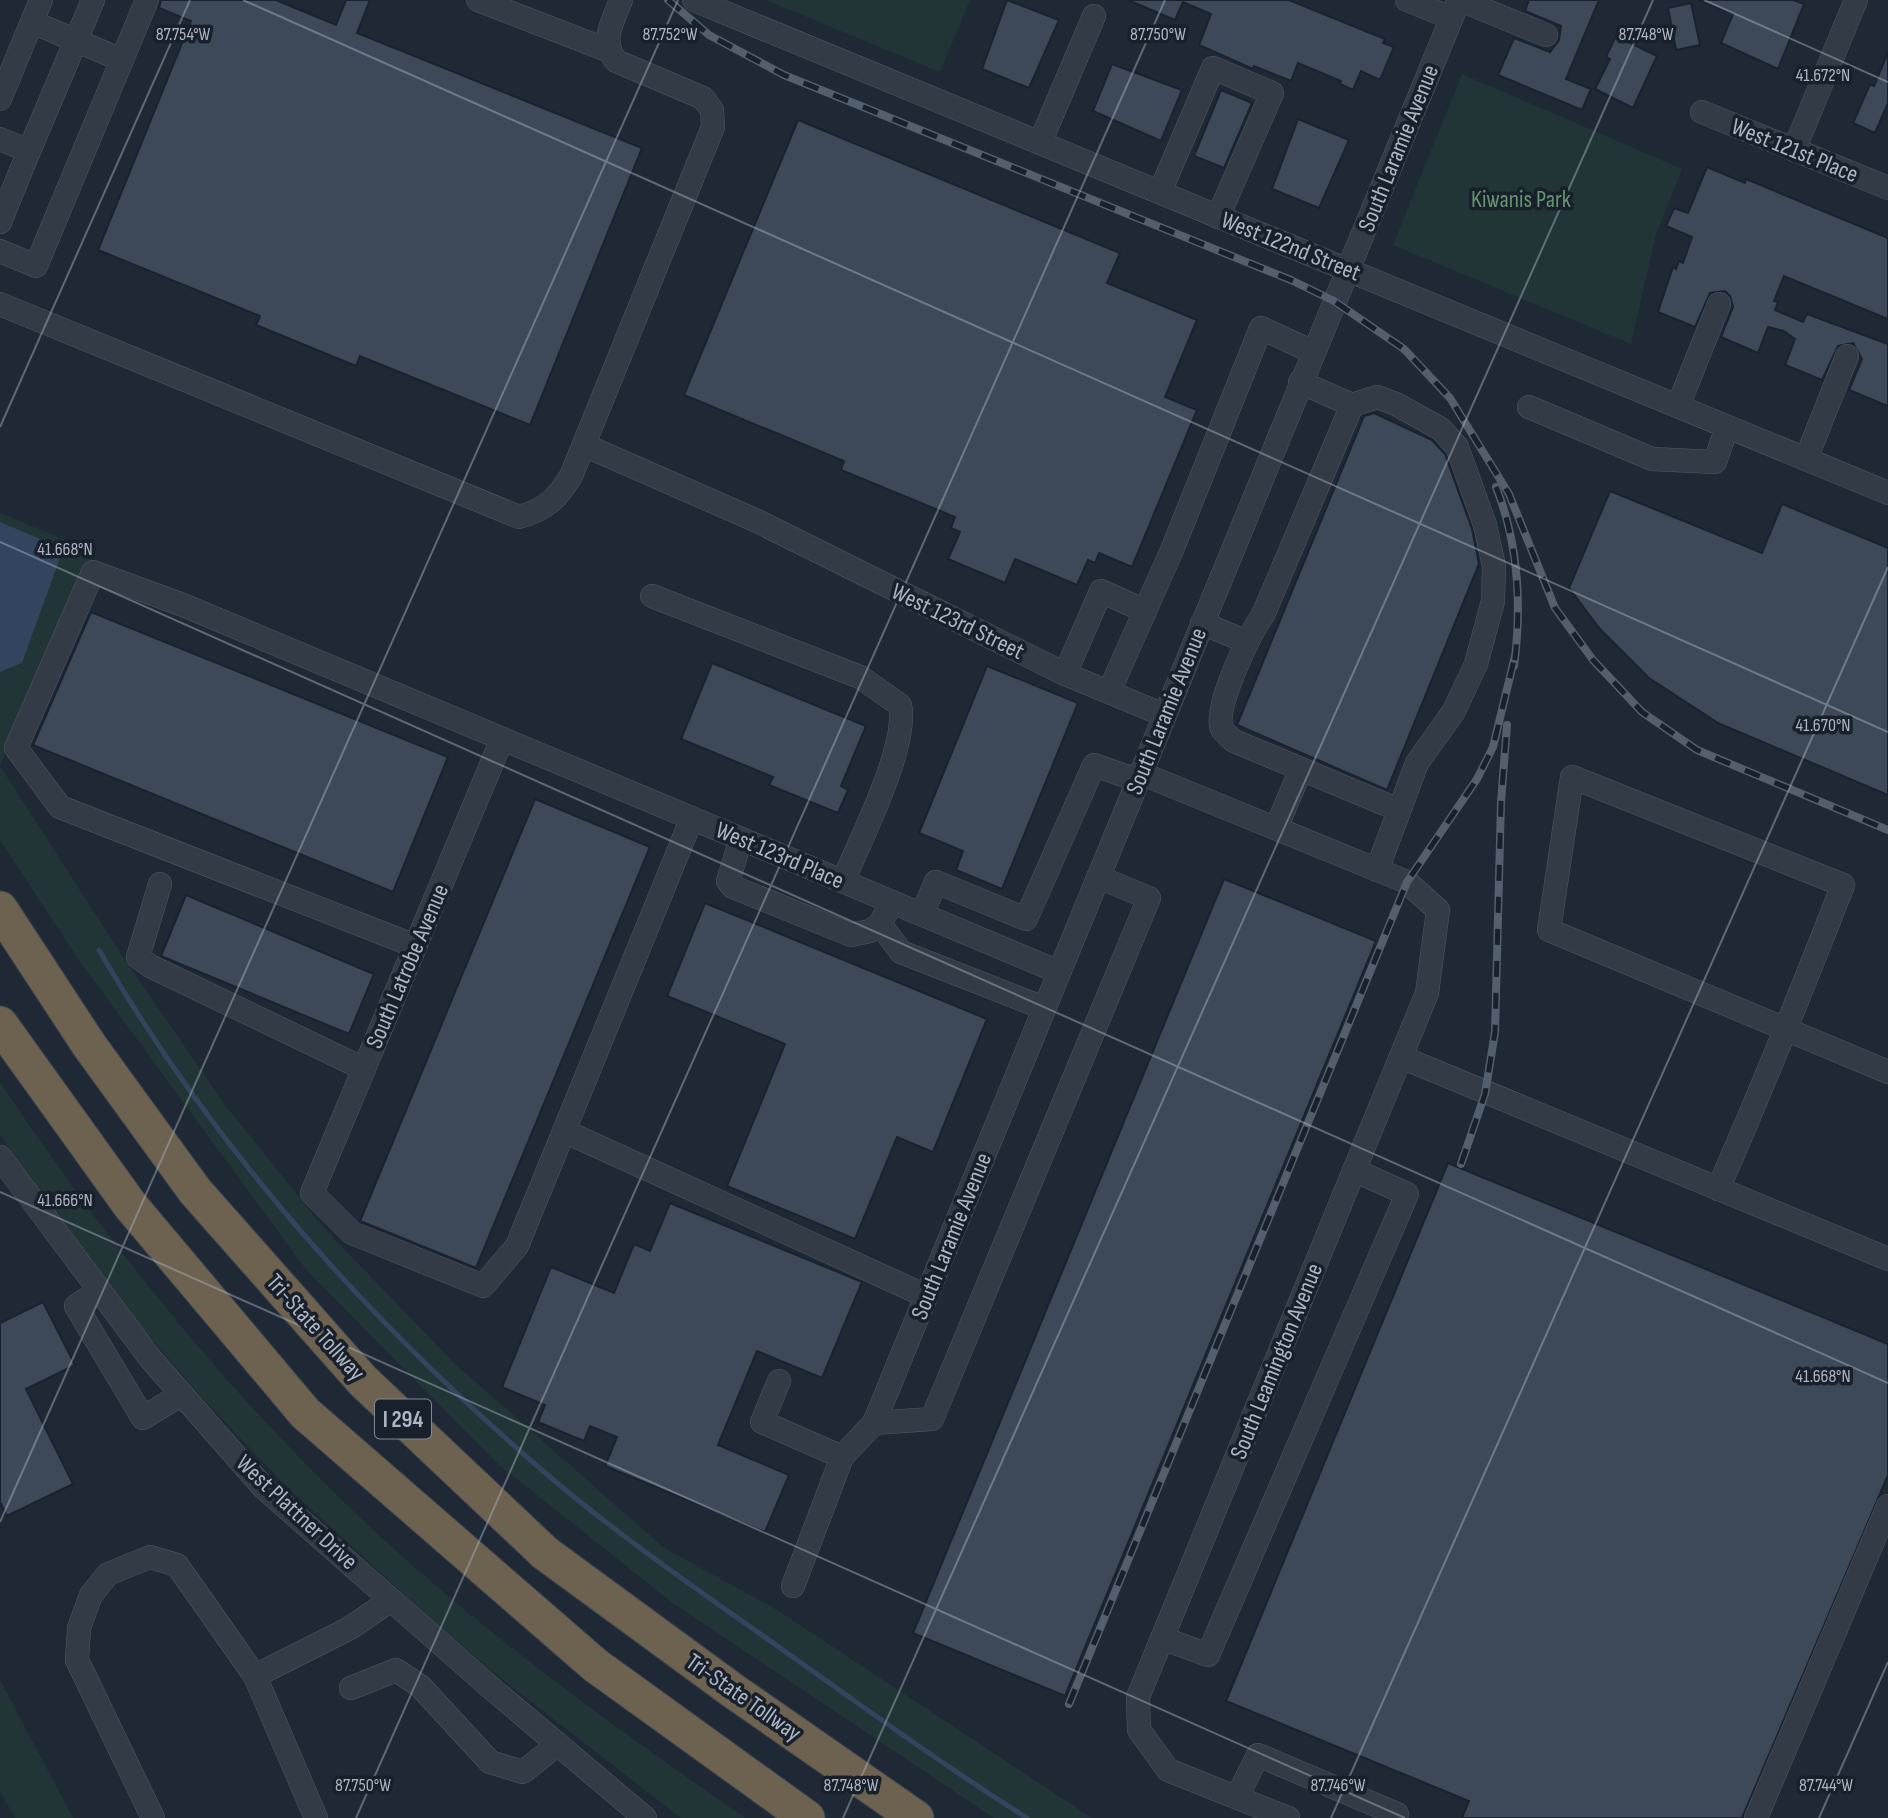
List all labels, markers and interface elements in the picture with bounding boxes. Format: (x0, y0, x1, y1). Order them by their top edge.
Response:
text: 87.754°W (156, 24, 211, 45)
text: 87.752°W (642, 24, 698, 45)
text: 87.750°W (1130, 24, 1186, 45)
text: 87.748°W (1619, 24, 1674, 45)
street label: South Laramie Avenue (1352, 60, 1445, 236)
text: 41.672°N (1796, 65, 1850, 86)
street label: West 121st Place (1727, 112, 1863, 189)
park label: Kiwanis Park (1471, 185, 1571, 214)
street label: West 122nd Street (1217, 205, 1365, 288)
text: 41.668°N (37, 539, 93, 560)
street label: West 123rd Street (887, 577, 1029, 666)
street label: South Laramie Avenue (1120, 623, 1213, 799)
text: 41.670°N (1796, 715, 1850, 736)
street label: West 123rd Place (711, 815, 848, 895)
street label: South Latrobe Avenue (360, 880, 455, 1053)
street label: South Laramie Avenue (905, 1148, 998, 1324)
text: 41.666°N (37, 1190, 93, 1211)
street label: South Leamington Avenue (1224, 1259, 1329, 1463)
street label: Tri-State Tollway (260, 1268, 371, 1387)
text: 41.668°N (1795, 1366, 1851, 1387)
road number: I 294 (375, 1400, 431, 1438)
street label: West Plattner Drive (230, 1449, 363, 1576)
street label: Tri-State Tollway (681, 1647, 807, 1748)
text: 87.750°W (335, 1775, 391, 1796)
text: 87.748°W (824, 1775, 879, 1796)
text: 87.746°W (1311, 1775, 1366, 1796)
text: 87.744°W (1799, 1775, 1853, 1796)

